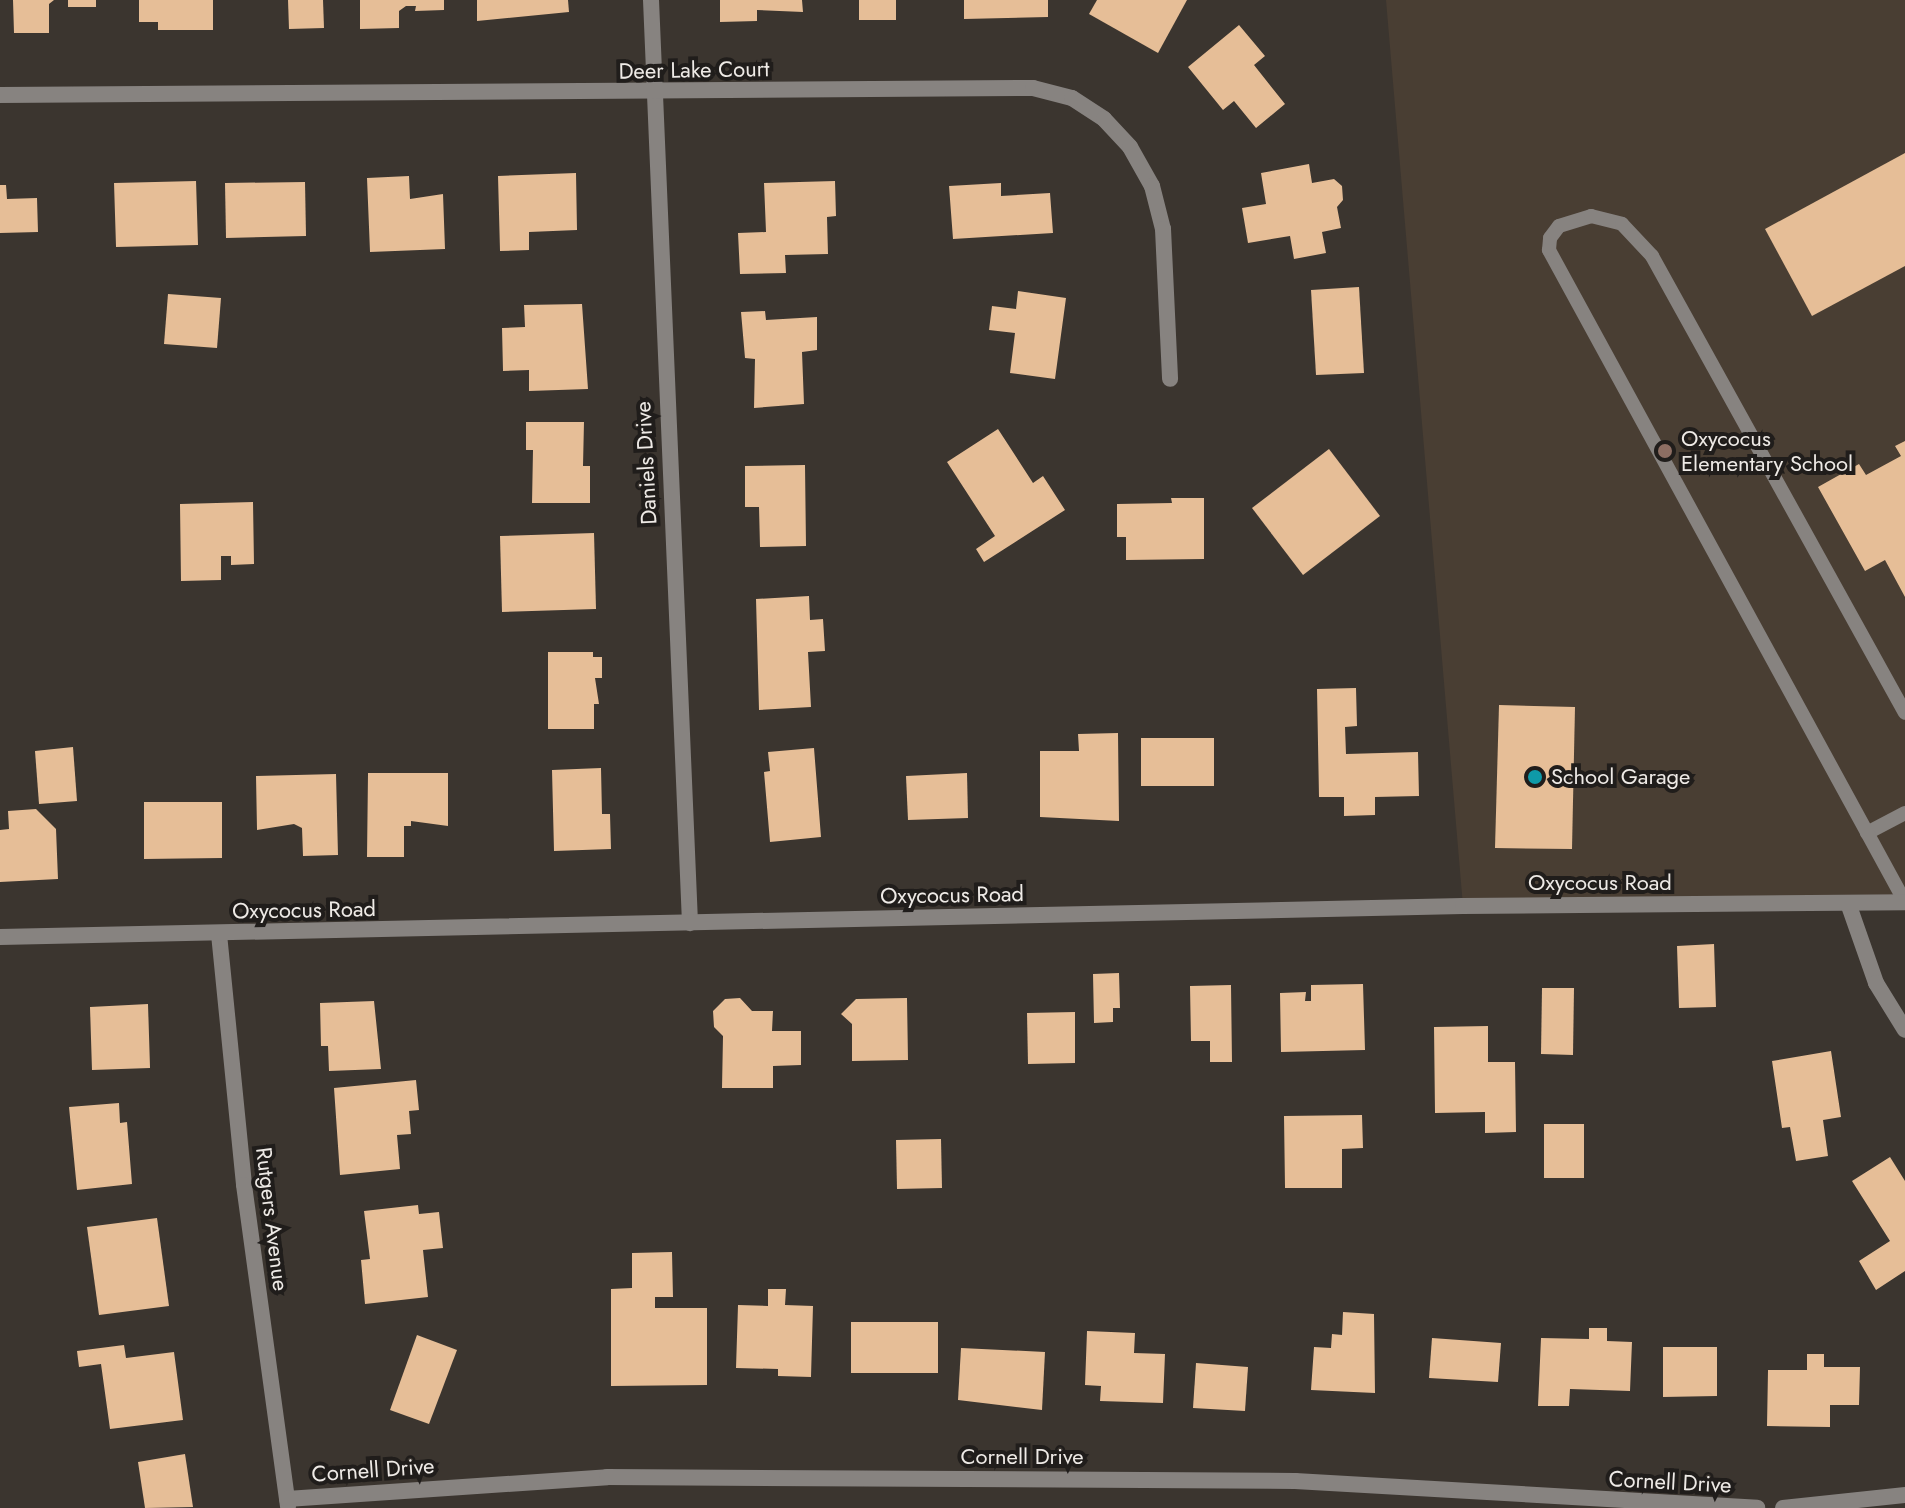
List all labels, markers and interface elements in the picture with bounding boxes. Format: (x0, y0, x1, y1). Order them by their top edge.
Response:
street label: Deer Lake Court (618, 55, 770, 85)
street label: Daniels Drive (630, 401, 662, 525)
place label: Oxycocus Elementary School (1681, 425, 1853, 476)
marker: Oxycocus Elementary School (1656, 442, 1674, 460)
place label: School Garage (1551, 764, 1690, 790)
marker: School Garage (1526, 768, 1544, 786)
street label: Oxycocus Road (1528, 870, 1672, 896)
street label: Oxycocus Road (880, 881, 1024, 909)
street label: Oxycocus Road (232, 896, 376, 924)
street label: Rutgers Avenue (250, 1146, 294, 1292)
street label: Cornell Drive (960, 1444, 1084, 1470)
street label: Cornell Drive (311, 1453, 435, 1487)
street label: Cornell Drive (1608, 1466, 1732, 1498)

